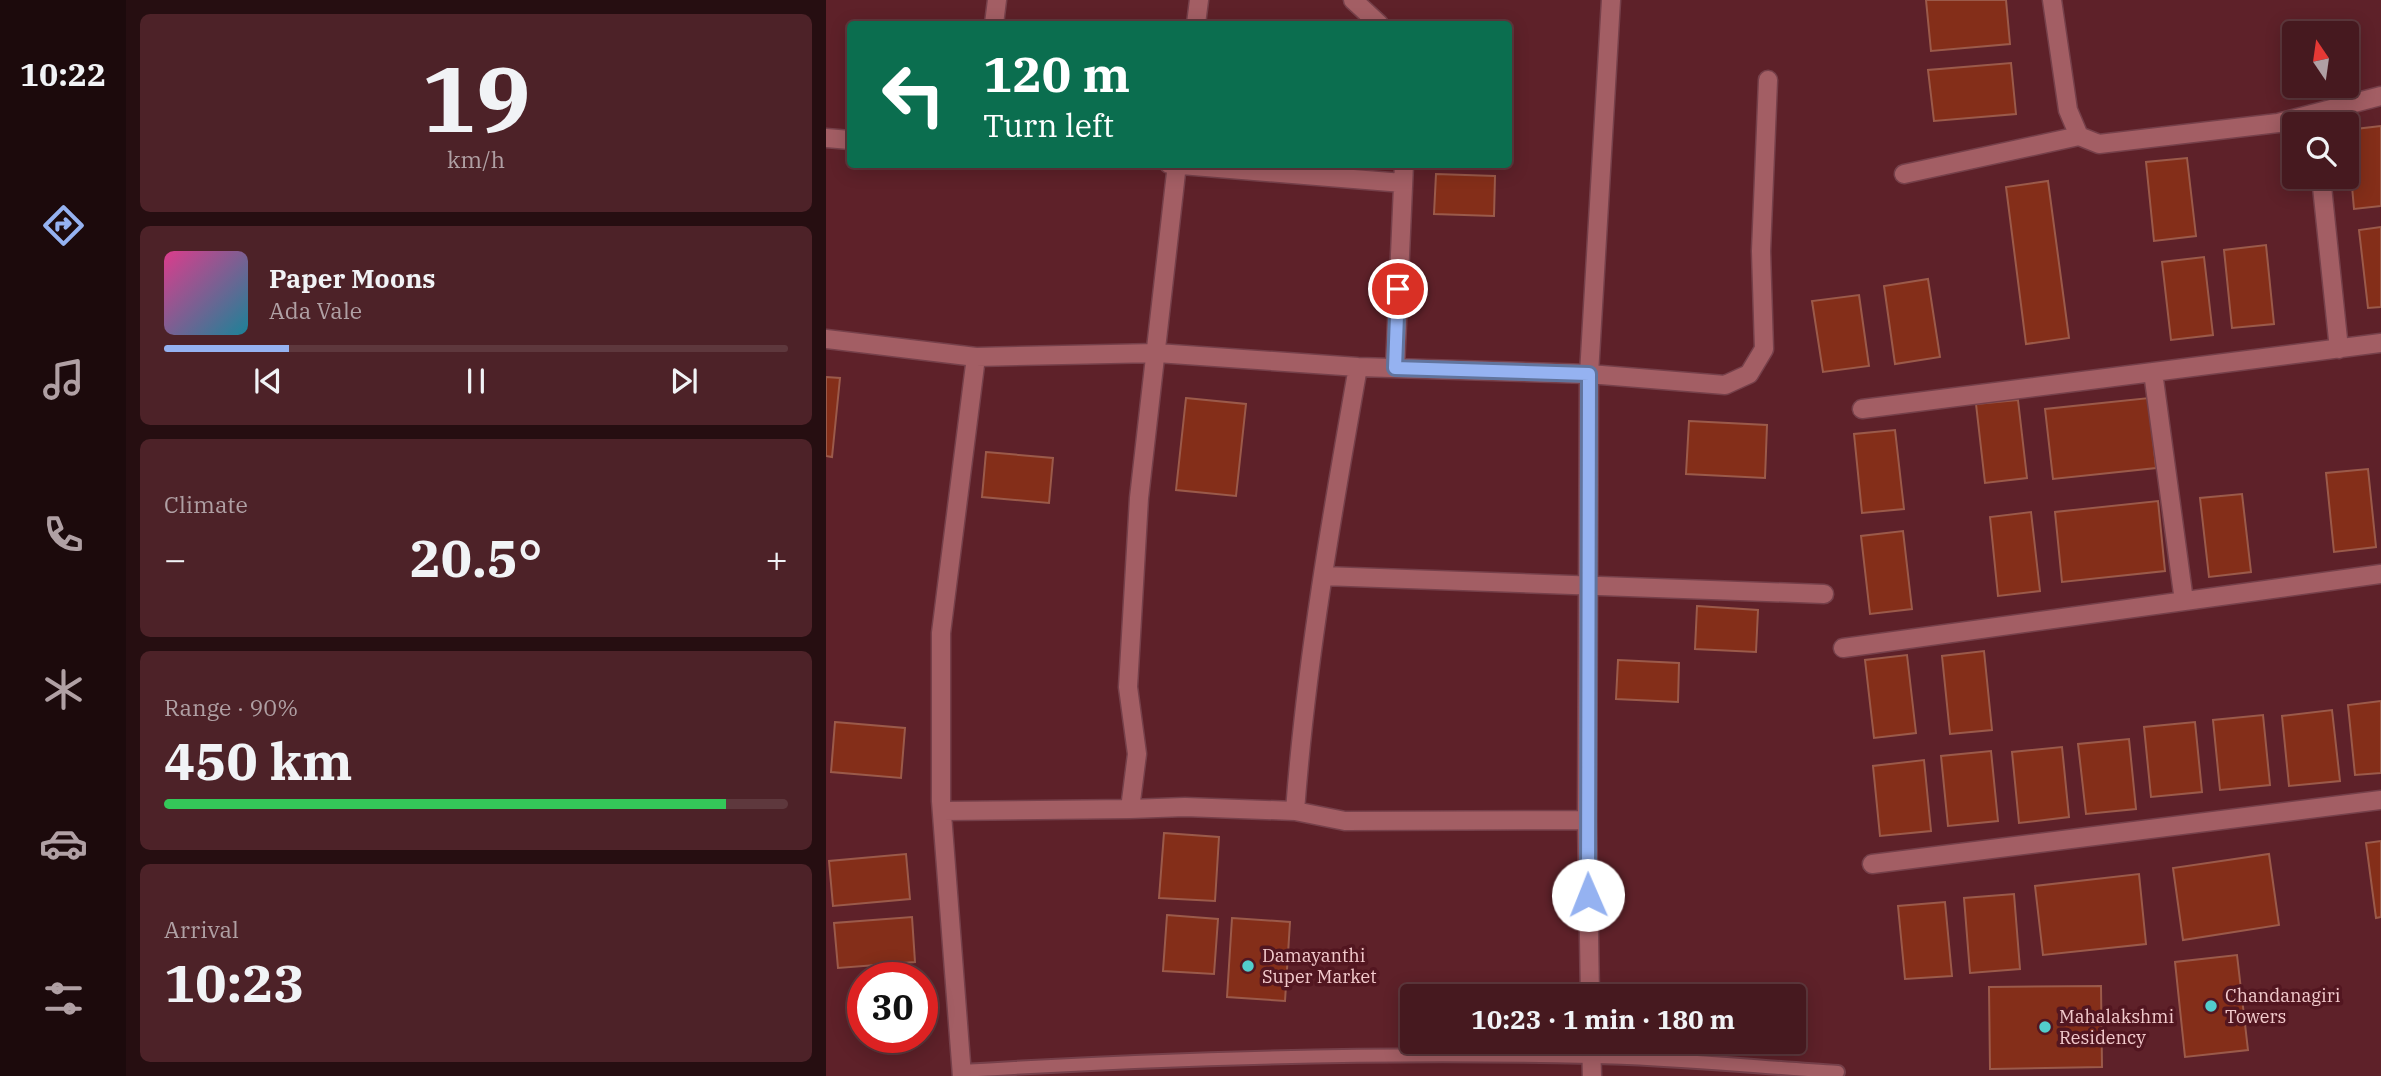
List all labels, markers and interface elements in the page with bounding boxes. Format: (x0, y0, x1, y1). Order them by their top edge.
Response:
north arrow (2282, 21, 2359, 98)
map controls (2282, 21, 2359, 189)
text: 19 (421, 39, 531, 157)
text: 120 m (983, 42, 1130, 105)
icon: left (868, 49, 959, 140)
text: 10:22 (20, 53, 106, 95)
text: Turn left (983, 104, 1114, 146)
button: search (2282, 112, 2359, 189)
text: km/h (447, 144, 505, 174)
icon: directions (39, 201, 88, 250)
pin (1368, 259, 1428, 319)
text: Paper Moons (269, 261, 436, 295)
icon: arrive (1379, 270, 1417, 308)
text: Ada Vale (269, 295, 362, 325)
icon: music (39, 355, 88, 404)
icon: previous (249, 362, 287, 400)
icon: pause (457, 362, 495, 400)
icon: next (665, 362, 703, 400)
text: Climate (164, 489, 248, 519)
icon: phone (39, 510, 88, 559)
text: 20.5° (410, 524, 542, 591)
text: − (164, 534, 187, 583)
text: + (765, 534, 788, 583)
icon: climate (39, 665, 88, 714)
text: Range · 90% (164, 692, 298, 722)
text: 450 km (164, 727, 353, 794)
icon: car (39, 819, 88, 868)
position arrow (1551, 858, 1625, 932)
text: Arrival (164, 914, 239, 944)
place label: Damayanthi Super Market (1262, 944, 1376, 988)
text: 10:23 (164, 949, 305, 1016)
marker: Damayanthi Super Market (1240, 958, 1256, 974)
speed limit sign: 30 (847, 962, 938, 1053)
icon: filters (39, 974, 88, 1023)
place label: Chandanagiri Towers (2225, 984, 2341, 1028)
marker: Chandanagiri Towers (2203, 998, 2219, 1014)
text: 10:23 · 1 min · 180 m (1471, 1002, 1735, 1036)
place label: Mahalakshmi Residency (2059, 1005, 2174, 1049)
marker: Mahalakshmi Residency (2037, 1019, 2053, 1035)

